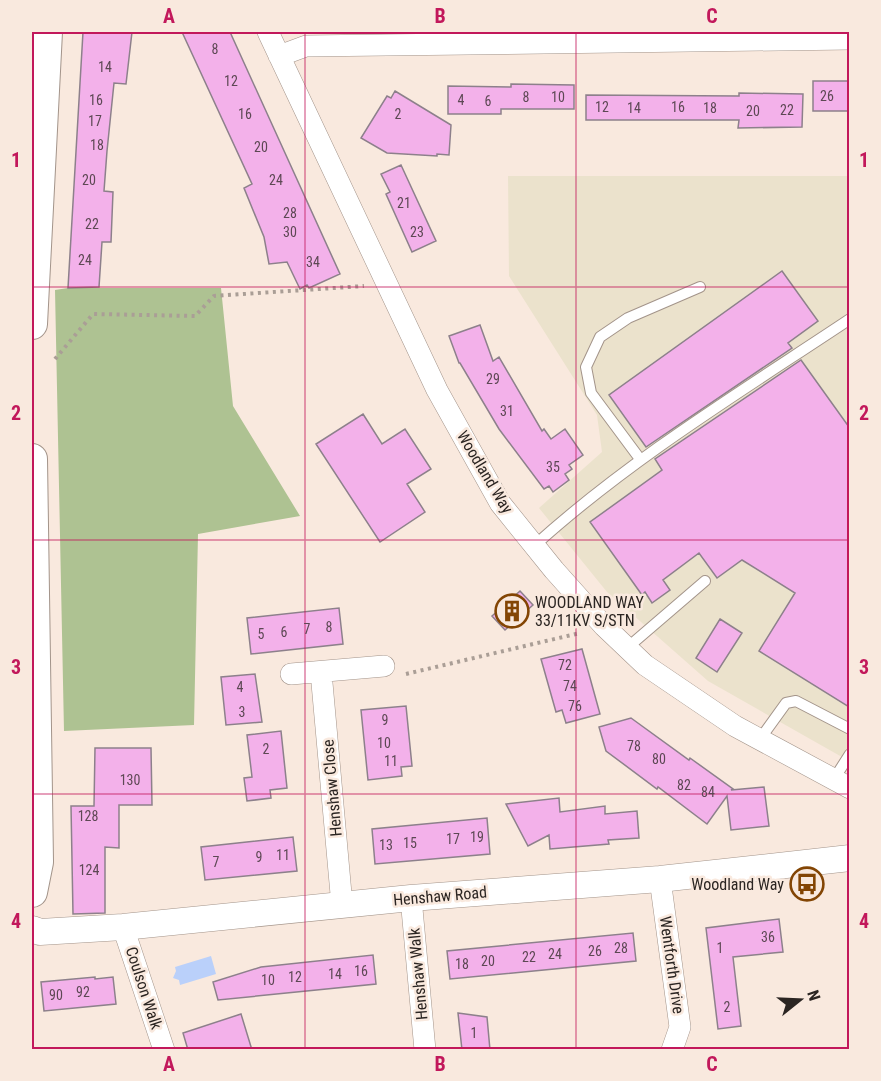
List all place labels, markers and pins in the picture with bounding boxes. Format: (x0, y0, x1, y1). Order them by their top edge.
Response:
building icon: WOODLAND WAY 33/11KV S/STN (494, 593, 530, 629)
place label: WOODLAND WAY 33/11KV S/STN (535, 593, 645, 630)
bus stop icon: Woodland Way (789, 866, 825, 902)
place label: Woodland Way (691, 875, 784, 894)

